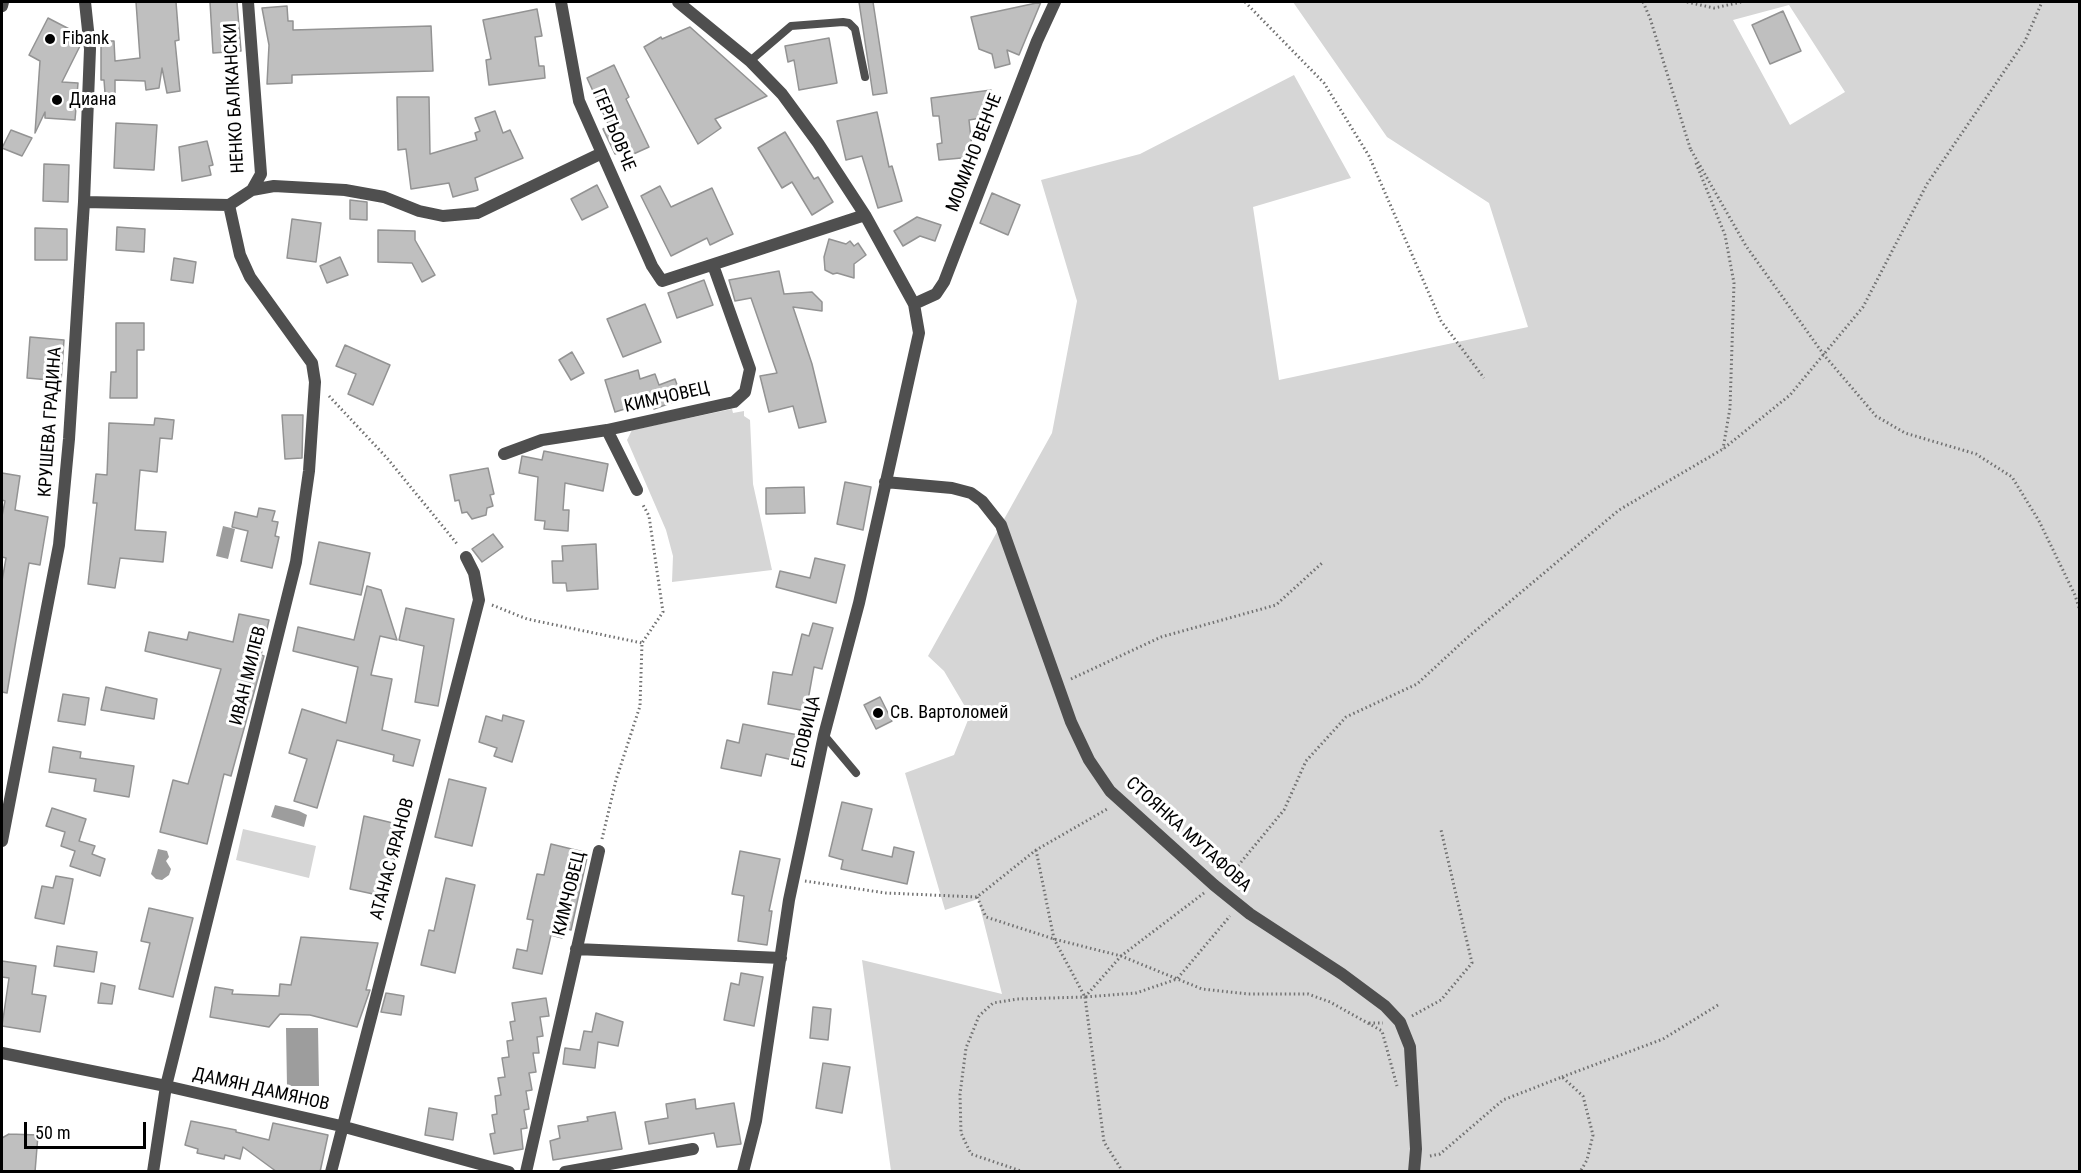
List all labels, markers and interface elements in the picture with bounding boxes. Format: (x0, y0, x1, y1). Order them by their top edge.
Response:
street label: НЕНКО БАЛКАНСКИ (220, 22, 250, 174)
place label: Fibank (62, 28, 109, 50)
marker: Fibank (43, 32, 57, 46)
street label: ГЕРГЬОВЧЕ (587, 86, 639, 174)
place label: Диана (69, 89, 116, 111)
street label: МОМИНО ВЕНЧЕ (943, 91, 1007, 215)
marker: Диана (50, 93, 64, 107)
street label: КРУШЕВА ГРАДИНА (35, 346, 67, 498)
street label: КИМЧОВЕЦ (622, 378, 712, 418)
street label: ИВАН МИЛЕВ (226, 624, 272, 728)
street label: ЕЛОВИЦА (788, 694, 826, 770)
place label: Св. Вартоломей (890, 702, 1008, 724)
marker: Св. Вартоломей (871, 706, 885, 720)
street label: СТОЯНКА МУТАФОВА (1121, 773, 1255, 897)
street label: АТАНАС ЯРАНОВ (366, 796, 420, 922)
street label: КИМЧОВЕЦ (549, 849, 591, 939)
street label: ДАМЯН ДАМЯНОВ (191, 1064, 331, 1116)
scale bar (27, 1110, 148, 1148)
text: 50 m (35, 1122, 70, 1143)

